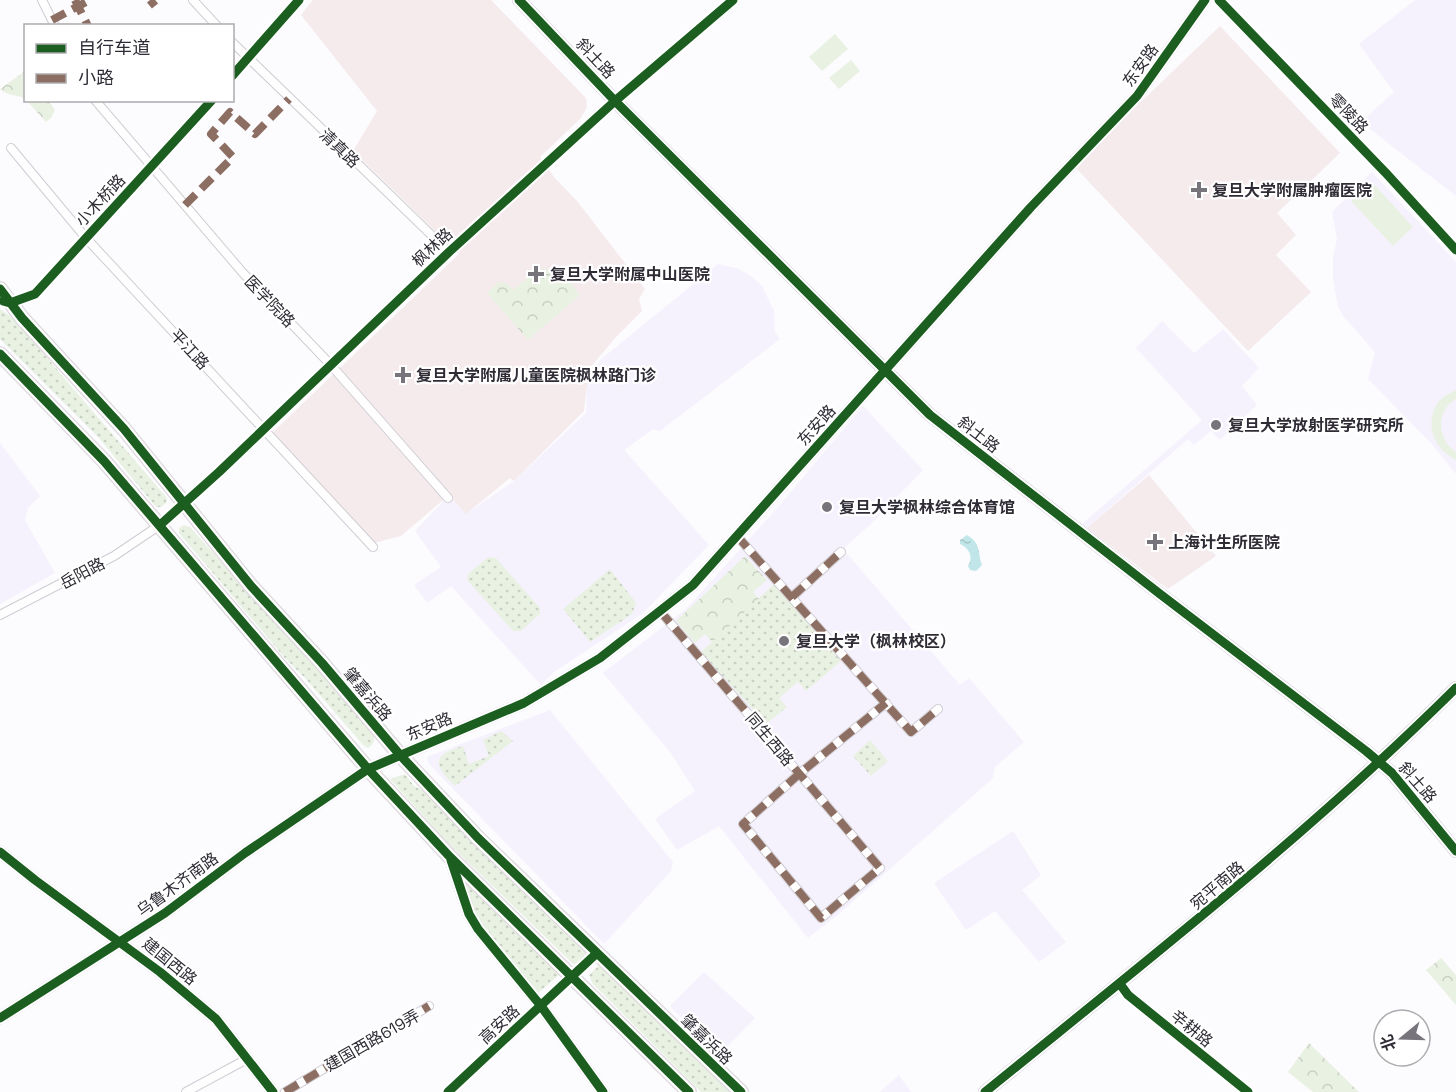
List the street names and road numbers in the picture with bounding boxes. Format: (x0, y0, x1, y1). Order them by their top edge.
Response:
street label: 斜土路 (572, 34, 620, 83)
street label: 东安路 (1118, 40, 1163, 91)
street label: 零陵路 (1324, 89, 1373, 138)
street label: 清真路 (315, 124, 364, 173)
street label: 小木桥路 (71, 170, 130, 231)
street label: 枫林路 (408, 223, 457, 271)
street label: 医学院路 (240, 271, 299, 332)
street label: 平江路 (166, 325, 214, 374)
street label: 东安路 (793, 400, 840, 450)
street label: 斜土路 (953, 411, 1004, 457)
street label: 岳阳路 (56, 553, 108, 594)
street label: 肇嘉浜路 (339, 663, 396, 726)
street label: 东安路 (403, 707, 455, 746)
street label: 同生西路 (741, 708, 798, 771)
street label: 斜土路 (1394, 757, 1441, 807)
street label: 乌鲁木齐南路 (132, 848, 222, 921)
street label: 宛平南路 (1186, 857, 1249, 914)
street label: 建国西路 (138, 933, 201, 990)
street label: 高安路 (475, 1000, 524, 1048)
street label: 建国西路619弄 (321, 1005, 424, 1076)
street label: 辛耕路 (1166, 1005, 1217, 1052)
street label: 肇嘉浜路 (676, 1010, 737, 1069)

